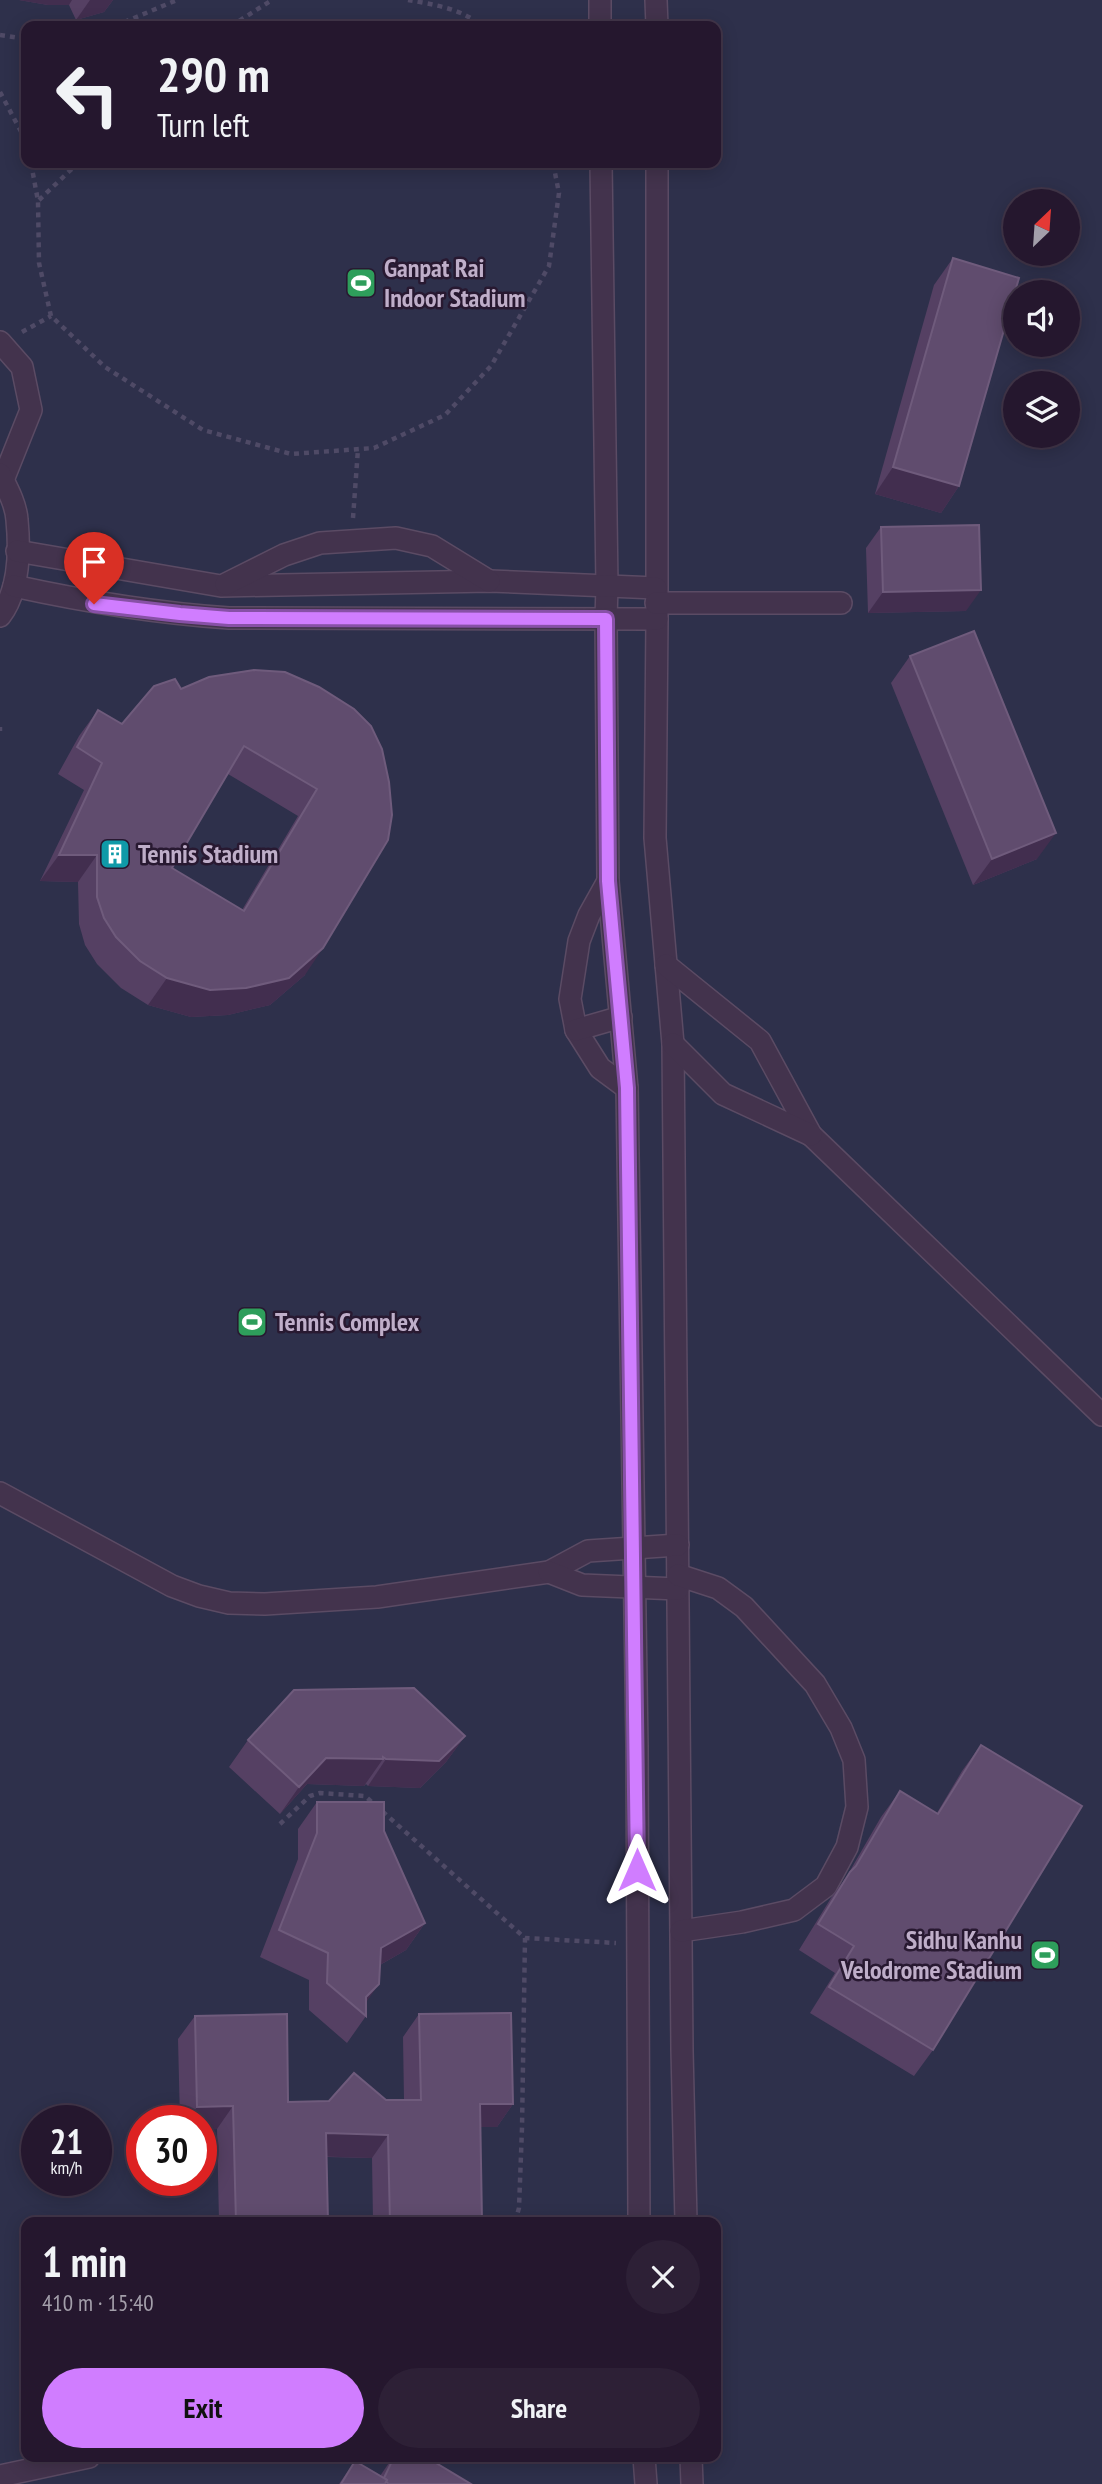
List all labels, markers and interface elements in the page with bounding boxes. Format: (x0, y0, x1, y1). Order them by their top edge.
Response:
text: 290 m (157, 42, 270, 106)
icon: left (42, 49, 133, 140)
text: Turn left (157, 104, 249, 146)
north arrow (1003, 189, 1080, 266)
map controls (1003, 189, 1080, 448)
place label: Ganpat Rai Indoor Stadium (384, 251, 526, 314)
sports icon: Ganpat Rai Indoor Stadium (344, 266, 378, 300)
button: sound (1003, 280, 1080, 357)
button: layers (1003, 371, 1080, 448)
pin (64, 532, 124, 604)
icon: arrive (75, 543, 113, 581)
building icon: Tennis Stadium (98, 837, 132, 871)
place label: Tennis Stadium (138, 837, 278, 870)
sports icon: Tennis Complex (235, 1305, 269, 1339)
place label: Tennis Complex (275, 1305, 420, 1338)
position arrow (600, 1833, 674, 1907)
place label: Sidhu Kanhu Velodrome Stadium (840, 1923, 1022, 1986)
sports icon: Sidhu Kanhu Velodrome Stadium (1028, 1938, 1062, 1972)
speed limit sign: 30 (126, 2105, 217, 2196)
text: 21 (50, 2118, 83, 2164)
text: km/h (51, 2156, 82, 2179)
text: 1 min (42, 2234, 127, 2289)
button: close (626, 2240, 700, 2314)
text: 410 m · 15:40 (42, 2288, 154, 2317)
button: Exit (42, 2368, 364, 2448)
button: Share (378, 2368, 700, 2448)

